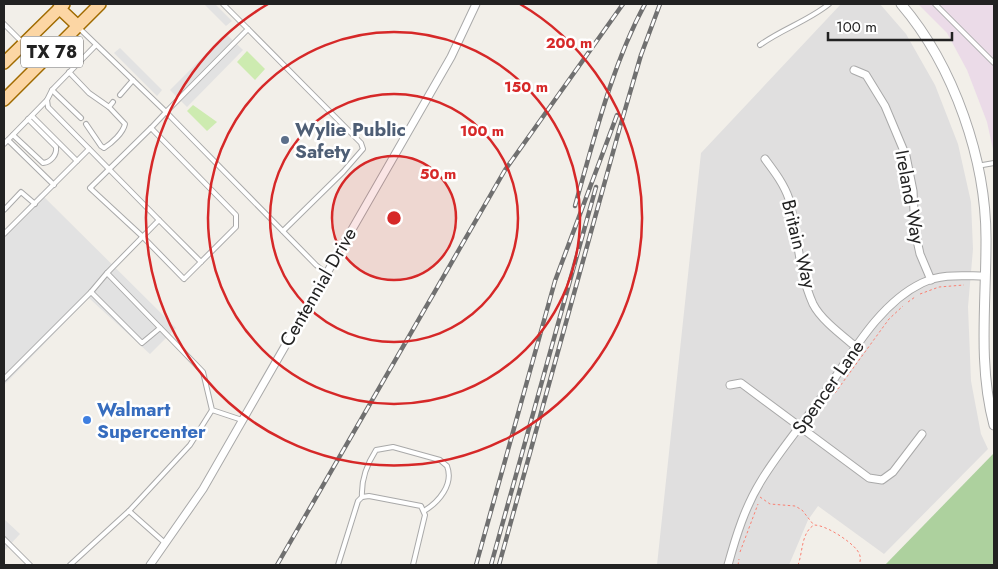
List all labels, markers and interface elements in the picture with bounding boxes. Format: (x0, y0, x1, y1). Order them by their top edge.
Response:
scale bar (828, 10, 952, 42)
text: 100 m (836, 16, 877, 38)
text: 200 m (546, 32, 592, 54)
road number: TX 78 (21, 36, 83, 68)
text: 150 m (504, 76, 548, 98)
place label: Wylie Public Safety (295, 116, 406, 165)
text: 100 m (460, 120, 504, 142)
marker: Wylie Public Safety (279, 134, 291, 146)
street label: Ireland Way (888, 148, 932, 247)
text: 50 m (420, 163, 456, 185)
street label: Britain Way (775, 197, 823, 292)
centre of rings (385, 209, 403, 227)
street label: Centennial Drive (273, 222, 363, 352)
street label: Spencer Lane (786, 334, 871, 440)
place label: Walmart Supercenter (97, 396, 206, 445)
marker: Walmart Supercenter (81, 414, 93, 426)

